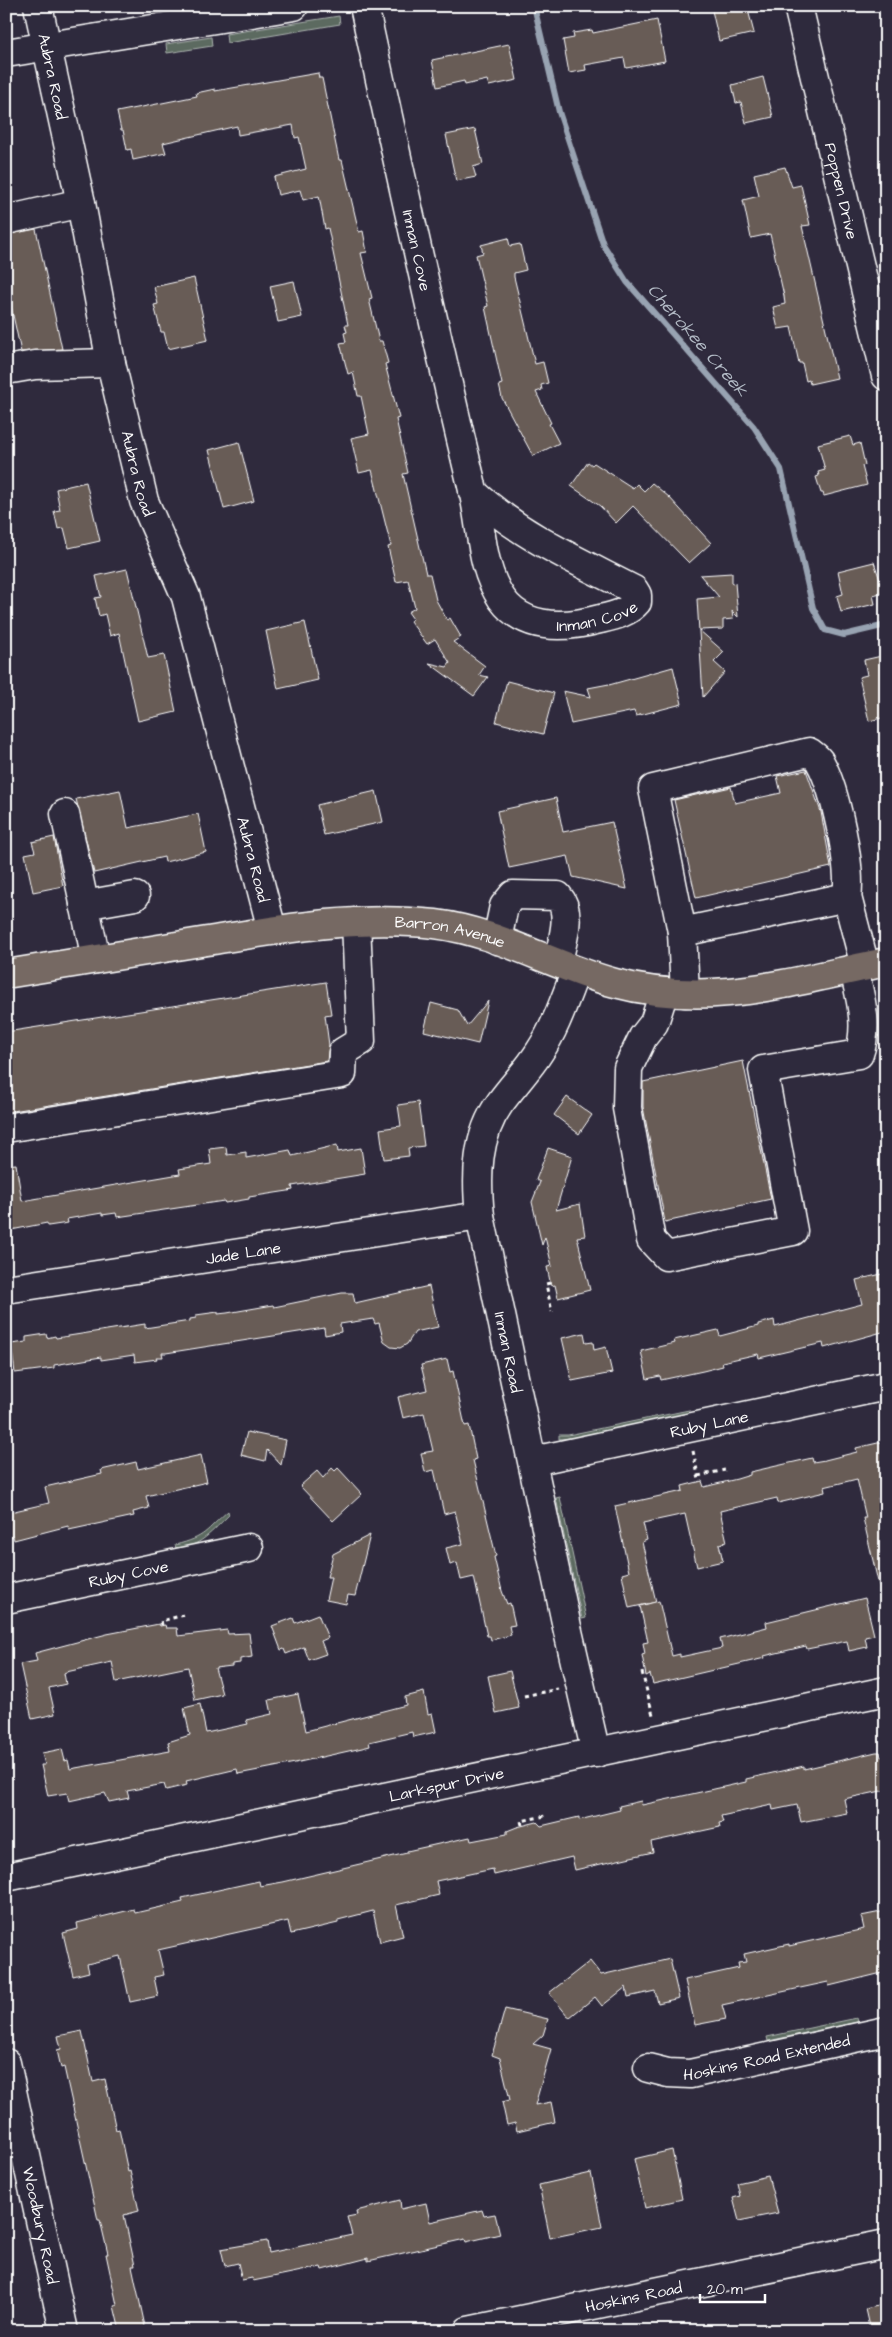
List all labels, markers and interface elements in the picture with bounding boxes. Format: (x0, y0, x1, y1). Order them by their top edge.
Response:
street label: Aubra Road (32, 31, 72, 122)
street label: Poppen Drive (819, 141, 863, 242)
street label: Inman Cove (397, 208, 436, 294)
water label: Cherokee Creek (641, 278, 754, 403)
street label: Aubra Road (116, 429, 159, 520)
street label: Inman Cove (556, 596, 643, 637)
street label: Aubra Road (231, 814, 274, 905)
street label: Barron Avenue (394, 911, 508, 954)
street label: Jade Lane (204, 1237, 283, 1270)
street label: Inman Road (489, 1310, 527, 1395)
street label: Ruby Lane (668, 1405, 751, 1444)
street label: Ruby Cove (87, 1555, 171, 1593)
street label: Larkspur Drive (387, 1762, 506, 1808)
street label: Hoskins Road Extended (683, 2029, 852, 2086)
street label: Woodbury Road (17, 2165, 63, 2286)
scale bar (700, 2272, 764, 2304)
street label: Hoskins Road (583, 2277, 684, 2318)
text: 20 m (707, 2279, 743, 2300)

